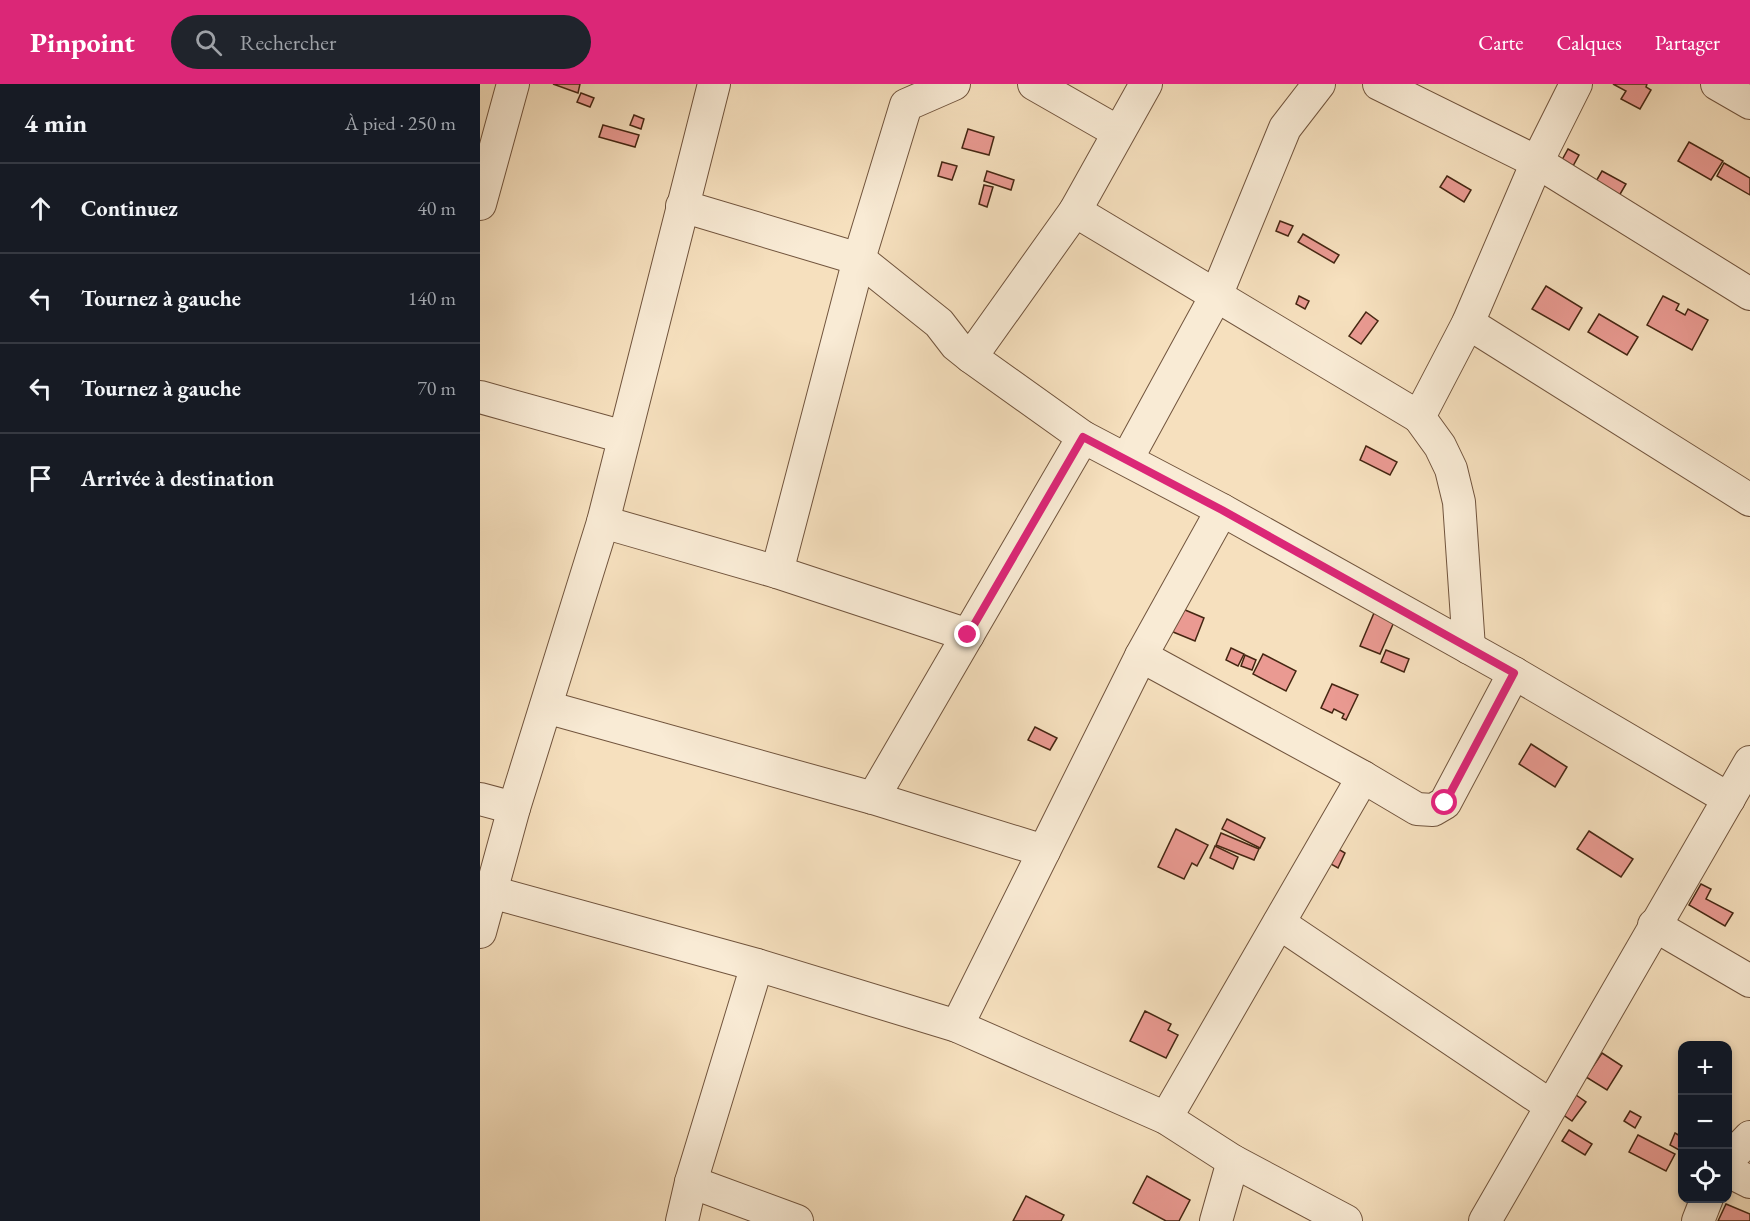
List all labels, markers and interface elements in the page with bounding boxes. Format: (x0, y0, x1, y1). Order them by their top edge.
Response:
search box (171, 15, 591, 69)
text: Pinpoint (30, 24, 135, 60)
icon: search (192, 26, 225, 59)
text: Rechercher (240, 28, 336, 57)
text: Carte (1478, 29, 1523, 56)
text: Calques (1556, 29, 1622, 56)
text: Partager (1655, 29, 1720, 56)
text: 4 min (24, 106, 87, 140)
text: À pied · 250 m (345, 110, 456, 136)
icon: ahead (24, 192, 57, 225)
text: Continuez (81, 194, 178, 223)
text: 40 m (417, 195, 456, 221)
icon: left (24, 282, 57, 315)
text: Tournez à gauche (81, 284, 241, 313)
text: 140 m (408, 285, 456, 311)
icon: left (24, 372, 57, 405)
text: Tournez à gauche (81, 374, 241, 403)
text: 70 m (417, 375, 456, 401)
icon: arrive (24, 462, 57, 495)
text: Arrivée à destination (81, 464, 274, 493)
route end (954, 621, 980, 647)
route start (1431, 789, 1457, 815)
map controls (1678, 1041, 1732, 1203)
button: + (1678, 1041, 1732, 1095)
button: − (1678, 1095, 1732, 1149)
button: locate (1678, 1149, 1732, 1203)

